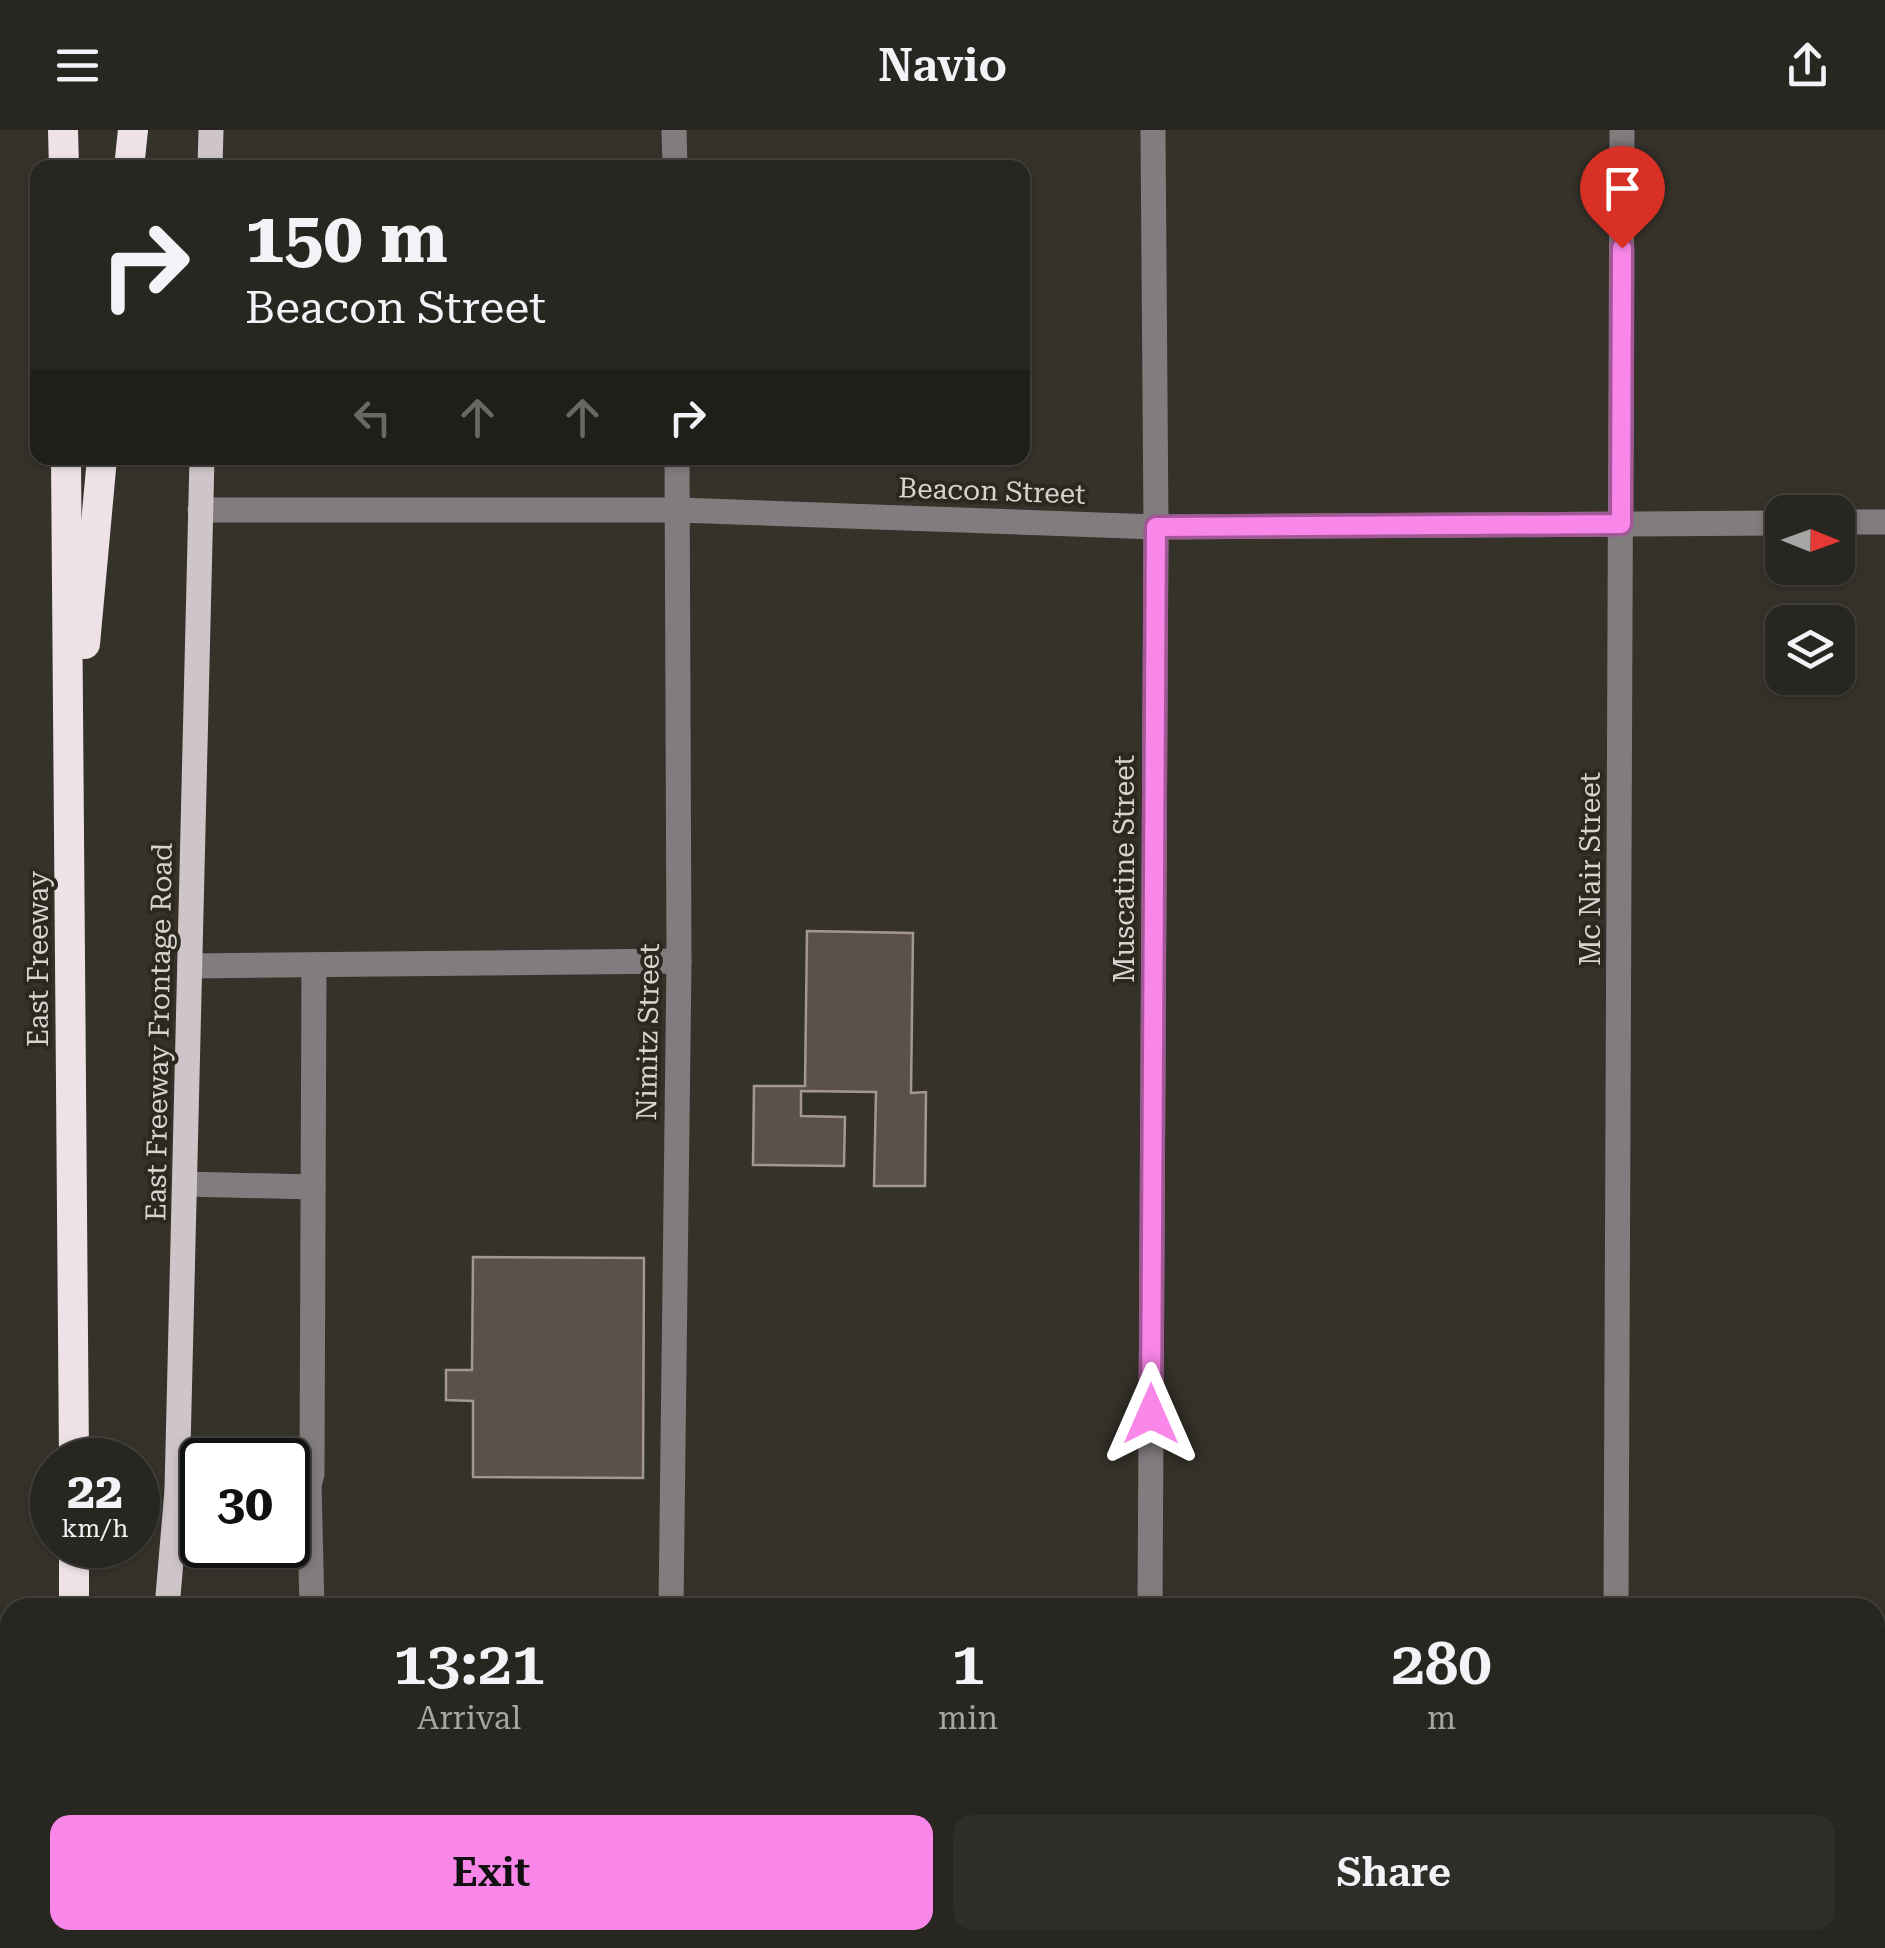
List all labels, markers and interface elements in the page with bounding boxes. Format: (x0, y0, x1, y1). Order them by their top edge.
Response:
icon: menu (50, 38, 105, 93)
icon: share (1780, 38, 1835, 93)
text: Navio (878, 39, 1007, 92)
pin (1580, 146, 1665, 249)
icon: arrive (1595, 161, 1650, 216)
text: 150 m (245, 197, 448, 279)
icon: right (80, 200, 210, 330)
text: Beacon Street (245, 281, 546, 334)
icon: left (345, 390, 400, 445)
icon: ahead (450, 390, 505, 445)
icon: ahead (555, 390, 610, 445)
icon: right (660, 390, 715, 445)
street label: Beacon Street (898, 471, 1086, 511)
north arrow (1765, 495, 1855, 585)
map controls (1765, 495, 1855, 695)
button: layers (1765, 605, 1855, 695)
street label: Muscatine Street (1108, 755, 1141, 983)
street label: Mc Nair Street (1574, 772, 1607, 966)
street label: East Freeway Frontage Road (139, 843, 179, 1221)
street label: East Freeway (22, 870, 55, 1047)
street label: Nimitz Street (630, 943, 666, 1121)
position arrow (1099, 1362, 1203, 1466)
speed limit sign: 30 (180, 1438, 310, 1568)
text: 22 (67, 1462, 123, 1520)
text: km/h (62, 1514, 128, 1543)
text: 13:21 (393, 1628, 545, 1699)
text: 1 (951, 1628, 985, 1699)
text: 280 (1391, 1628, 1492, 1699)
text: Arrival (417, 1699, 521, 1737)
text: min (938, 1699, 998, 1737)
text: m (1427, 1699, 1456, 1737)
button: Exit (50, 1815, 933, 1930)
button: Share (953, 1815, 1835, 1930)

